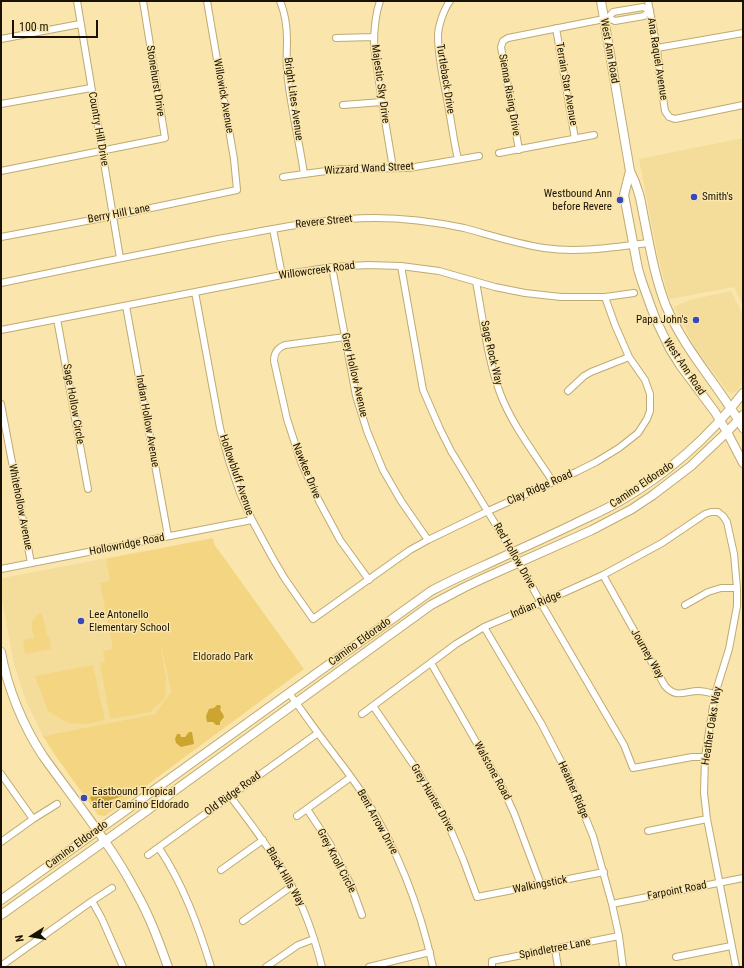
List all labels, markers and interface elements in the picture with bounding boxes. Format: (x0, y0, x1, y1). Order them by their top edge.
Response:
scale bar (14, 12, 100, 38)
street label: West Ann Road (597, 17, 621, 85)
street label: Ana Raquel Avenue (644, 17, 670, 101)
text: 100 m (19, 20, 49, 34)
street label: Terrain Star Avenue (552, 41, 580, 127)
street label: Turtleback Drive (433, 43, 457, 115)
street label: Majestic Sky Drive (368, 44, 392, 124)
street label: Stonehurst Drive (143, 45, 167, 117)
street label: Sienna Rising Drive (495, 53, 523, 137)
street label: Bright Lites Avenue (281, 57, 305, 141)
street label: Willowick Avenue (210, 58, 236, 134)
street label: Country Hill Drive (85, 91, 111, 167)
street label: Wizzard Wand Street (324, 160, 414, 178)
place label: Westbound Ann before Revere (544, 187, 612, 213)
place label: Smith's (702, 190, 733, 204)
marker: Smith's (689, 192, 699, 202)
marker: Westbound Ann before Revere (615, 195, 625, 205)
street label: Berry Hill Lane (87, 202, 151, 226)
street label: Revere Street (295, 212, 353, 232)
street label: Willowcreek Road (278, 259, 356, 283)
place label: Papa John's (636, 313, 688, 327)
marker: Papa John's (691, 315, 701, 325)
street label: Sage Rock Way (477, 319, 505, 387)
street label: Grey Hollow Avenue (338, 332, 370, 418)
street label: West Ann Road (660, 336, 708, 398)
street label: Sage Hollow Circle (59, 363, 87, 445)
street label: Indian Hollow Avenue (132, 374, 162, 468)
street label: Hollowbluff Avenue (216, 433, 256, 517)
street label: Nawkee Drive (289, 441, 323, 501)
street label: Camino Eldorado (608, 459, 676, 511)
street label: Whitehollow Avenue (5, 463, 35, 551)
street label: Clay Ridge Road (505, 468, 575, 508)
street label: Red Hollow Drive (490, 521, 538, 591)
street label: Hollowridge Road (88, 531, 166, 559)
street label: Indian Ridge (509, 588, 563, 622)
place label: Lee Antonello Elementary School (89, 608, 170, 634)
street label: Camino Eldorado (326, 615, 394, 669)
marker: Lee Antonello Elementary School (76, 616, 86, 626)
street label: Journey Way (628, 627, 666, 681)
park label: Eldorado Park (193, 650, 253, 664)
street label: Heather Oaks Way (699, 686, 725, 766)
street label: Walstone Road (471, 739, 513, 803)
street label: Heather Ridge (555, 759, 591, 821)
street label: Grey Hunter Drive (407, 762, 457, 834)
street label: Old Ridge Road (202, 769, 264, 819)
place label: Eastbound Tropical after Camino Eldorado (92, 785, 189, 811)
street label: Bent Arrow Drive (354, 787, 400, 857)
marker: Eastbound Tropical after Camino Eldorado (79, 793, 89, 803)
street label: Camino Eldorado (43, 818, 111, 872)
street label: Grey Knoll Circle (314, 827, 358, 895)
street label: Black Hills Way (263, 845, 307, 909)
street label: Walkingstick (512, 873, 568, 897)
street label: Farpoint Road (646, 879, 708, 903)
north arrow (12, 916, 52, 956)
text: N (13, 934, 27, 943)
street label: Spindletree Lane (518, 936, 592, 962)

